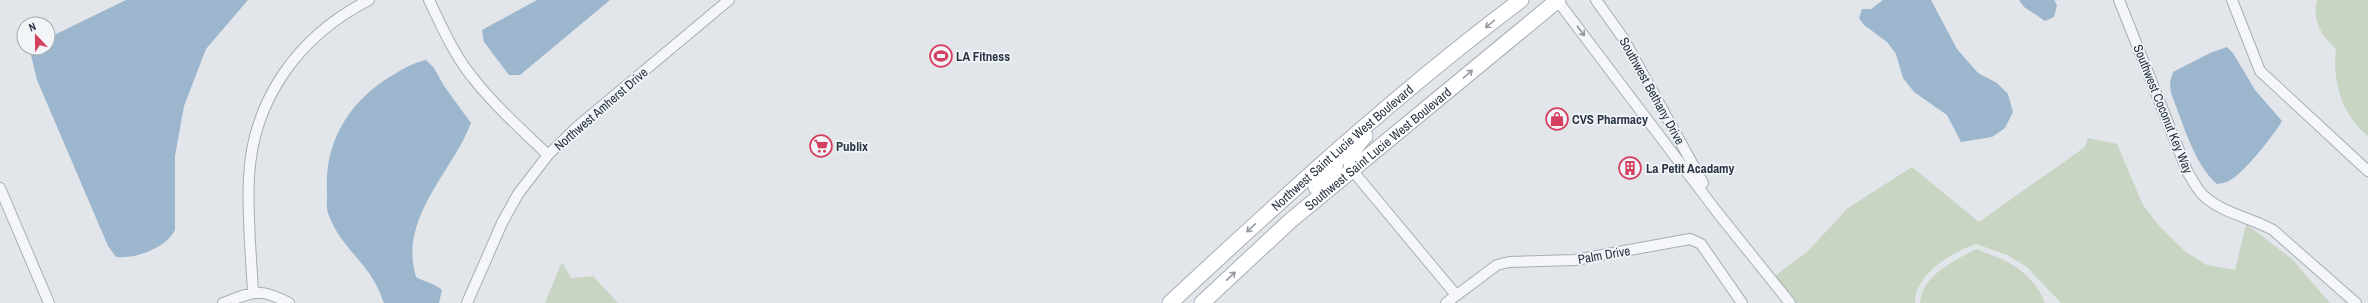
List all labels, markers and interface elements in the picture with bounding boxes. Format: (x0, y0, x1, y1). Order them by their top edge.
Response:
north arrow (16, 16, 56, 56)
text: N (27, 19, 38, 34)
one-way arrow (1485, 20, 1496, 28)
one-way arrow (1577, 26, 1586, 37)
street label: Southwest Bethany Drive (1615, 34, 1689, 148)
street label: Southwest Coconut Key Way (2129, 42, 2197, 177)
sports icon: LA Fitness (928, 43, 954, 69)
place label: LA Fitness (956, 48, 1010, 65)
street label: Northwest Amherst Drive (551, 64, 651, 154)
one-way arrow (1463, 70, 1474, 79)
street label: Northwest Saint Lucie West Boulevard (1268, 81, 1417, 214)
street label: Southwest Saint Lucie West Boulevard (1301, 83, 1455, 214)
shop icon: CVS Pharmacy (1544, 106, 1570, 132)
place label: CVS Pharmacy (1572, 111, 1648, 128)
supermarket icon: Publix (808, 133, 834, 159)
place label: Publix (836, 138, 868, 155)
building icon: La Petit Acadamy (1617, 155, 1643, 181)
place label: La Petit Acadamy (1646, 160, 1735, 177)
one-way arrow (1246, 223, 1256, 232)
street label: Palm Drive (1577, 242, 1632, 268)
one-way arrow (1226, 271, 1236, 281)

